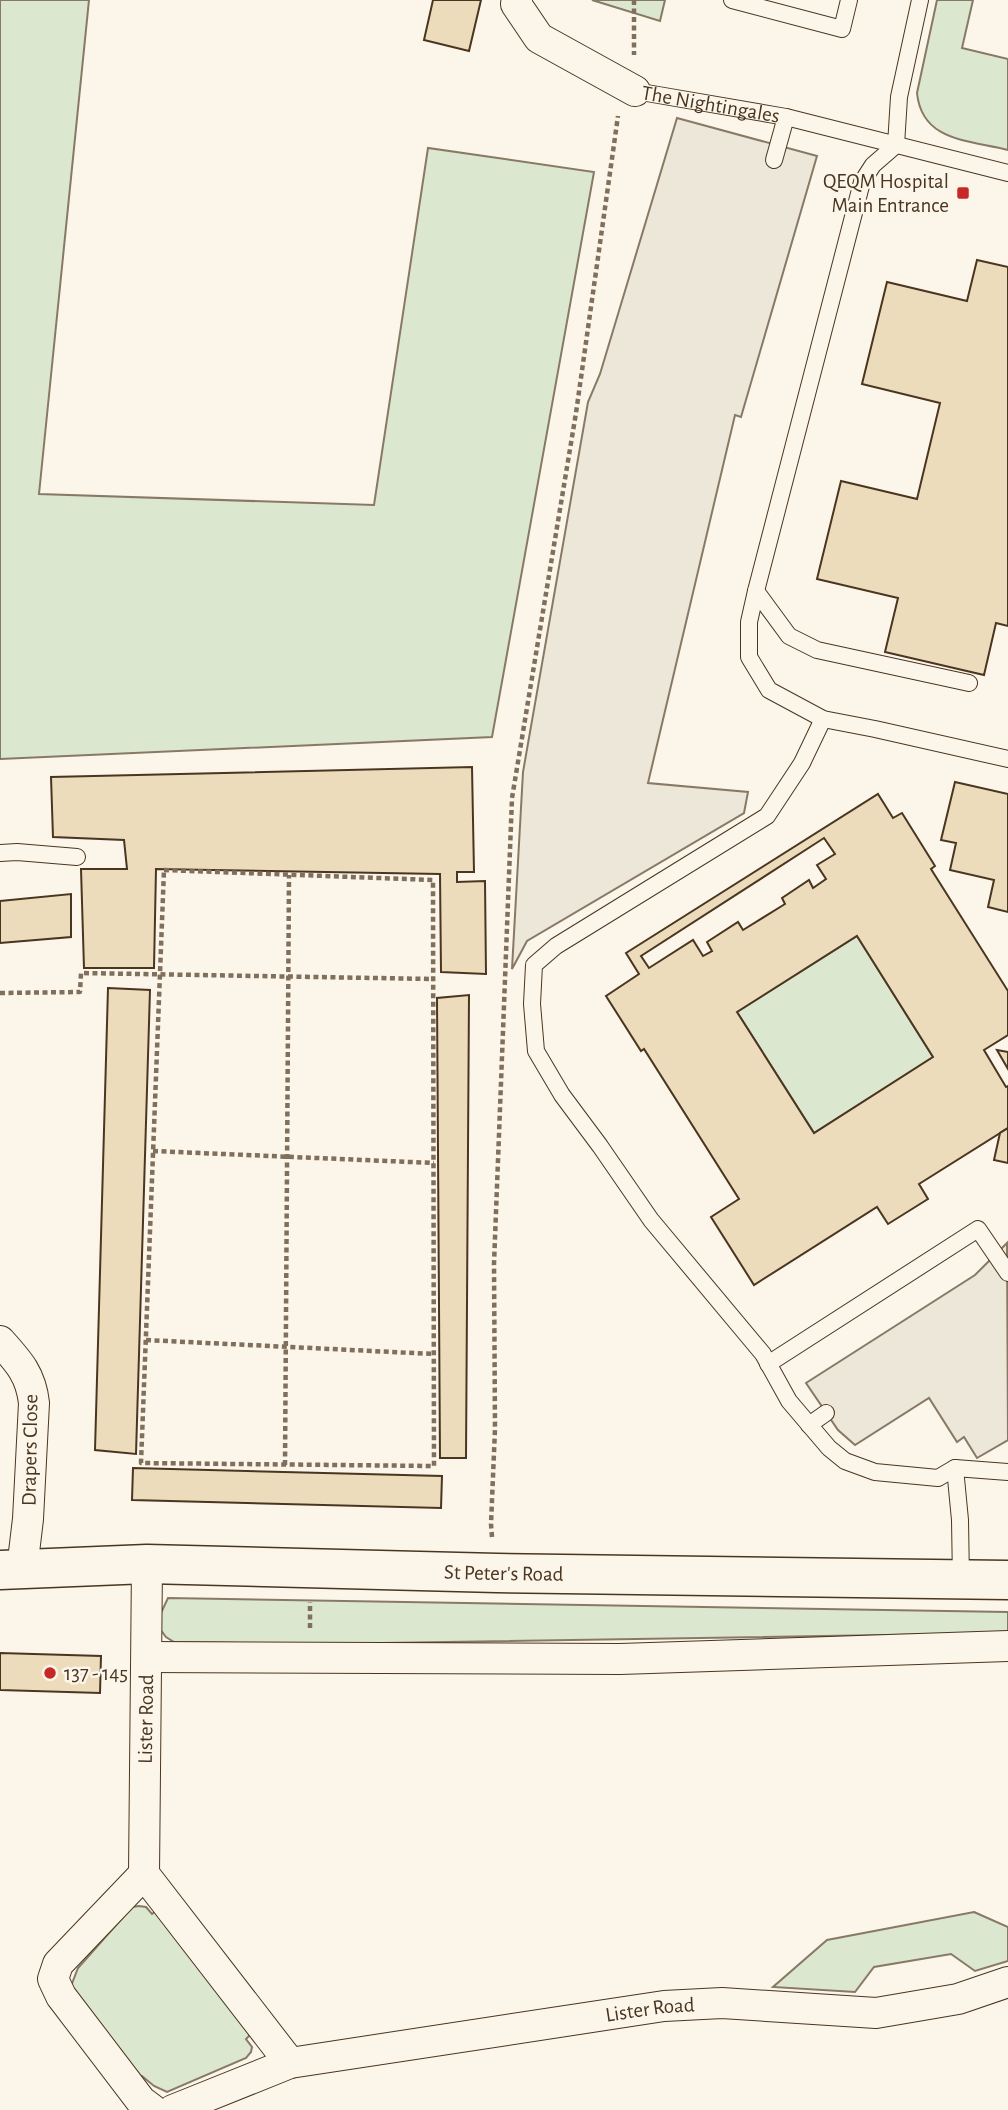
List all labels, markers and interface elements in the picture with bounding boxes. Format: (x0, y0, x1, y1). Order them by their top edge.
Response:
street label: The Nightingales (640, 82, 782, 126)
place label: QEQM Hospital Main Entrance (823, 171, 949, 216)
marker: QEQM Hospital Main Entrance (955, 185, 971, 201)
street label: Drapers Close (19, 1394, 41, 1506)
street label: St Peter's Road (444, 1561, 564, 1584)
place label: 137 - 145 (64, 1663, 128, 1684)
marker: 137 - 145 (42, 1665, 58, 1681)
street label: Lister Road (135, 1674, 157, 1764)
street label: Lister Road (604, 1994, 695, 2025)

